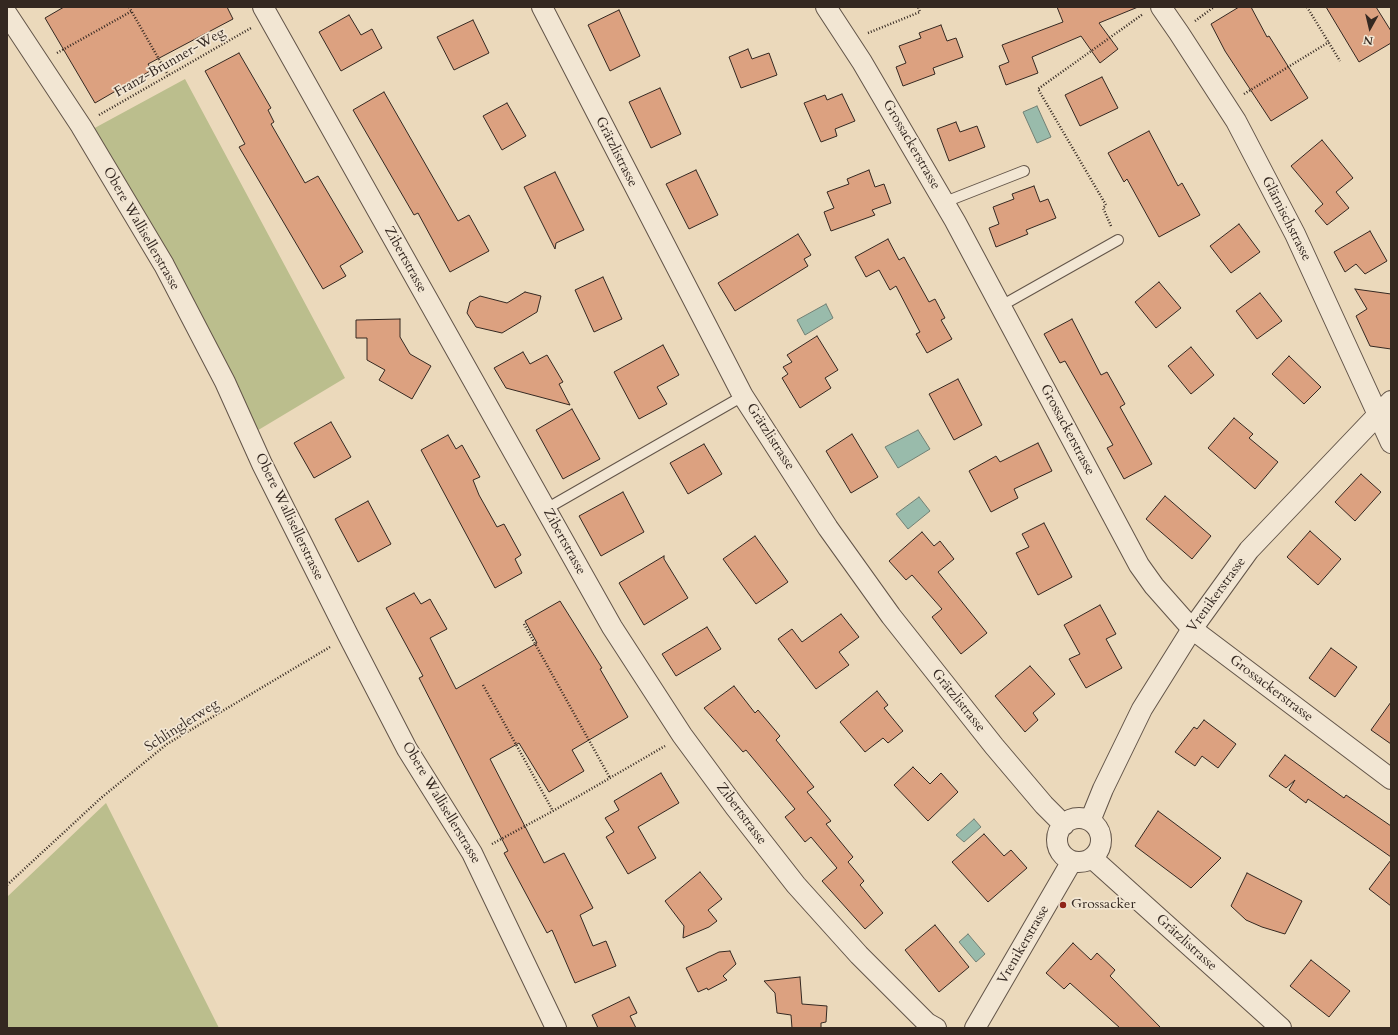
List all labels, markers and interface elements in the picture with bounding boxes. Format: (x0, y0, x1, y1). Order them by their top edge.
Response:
north arrow (1350, 8, 1390, 48)
street label: Franz-Brunner-Weg (112, 24, 228, 102)
text: N (1362, 32, 1374, 48)
street label: Grossackerstrasse (879, 97, 943, 193)
street label: Grätzlistrasse (591, 114, 641, 190)
street label: Obere Wallisellerstrasse (99, 164, 183, 294)
street label: Glärnischstrasse (1258, 174, 1314, 264)
street label: Zibertstrasse (380, 224, 430, 296)
street label: Grossackerstrasse (1036, 382, 1098, 478)
street label: Grätzlistrasse (742, 400, 798, 474)
street label: Obere Wallisellerstrasse (251, 451, 327, 583)
street label: Zibertstrasse (539, 506, 589, 578)
street label: Vrenikerstrasse (1184, 554, 1250, 636)
street label: Grossackerstrasse (1226, 652, 1316, 726)
street label: Grätzlistrasse (927, 666, 989, 736)
street label: Schlinglerweg (142, 696, 222, 756)
street label: Obere Wallisellerstrasse (398, 739, 484, 867)
street label: Zibertstrasse (712, 780, 770, 848)
place label: Grossacker (1071, 897, 1136, 913)
marker: Grossacker (1058, 900, 1068, 910)
street label: Vrenikerstrasse (995, 902, 1053, 988)
street label: Grätzlistrasse (1152, 911, 1220, 975)

